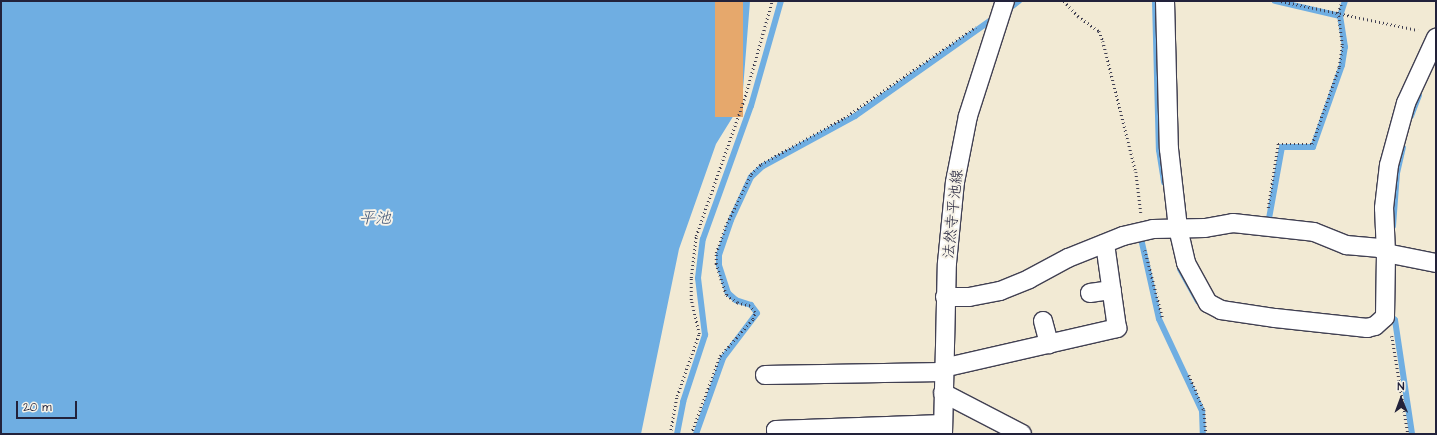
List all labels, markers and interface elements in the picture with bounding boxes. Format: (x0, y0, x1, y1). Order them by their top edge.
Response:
street label: 法然寺平池線 (939, 168, 967, 260)
water label: 平池 (359, 208, 391, 228)
north arrow (1381, 379, 1421, 419)
text: N (1397, 379, 1404, 394)
scale bar (18, 393, 79, 419)
text: 20 m (23, 399, 52, 416)

